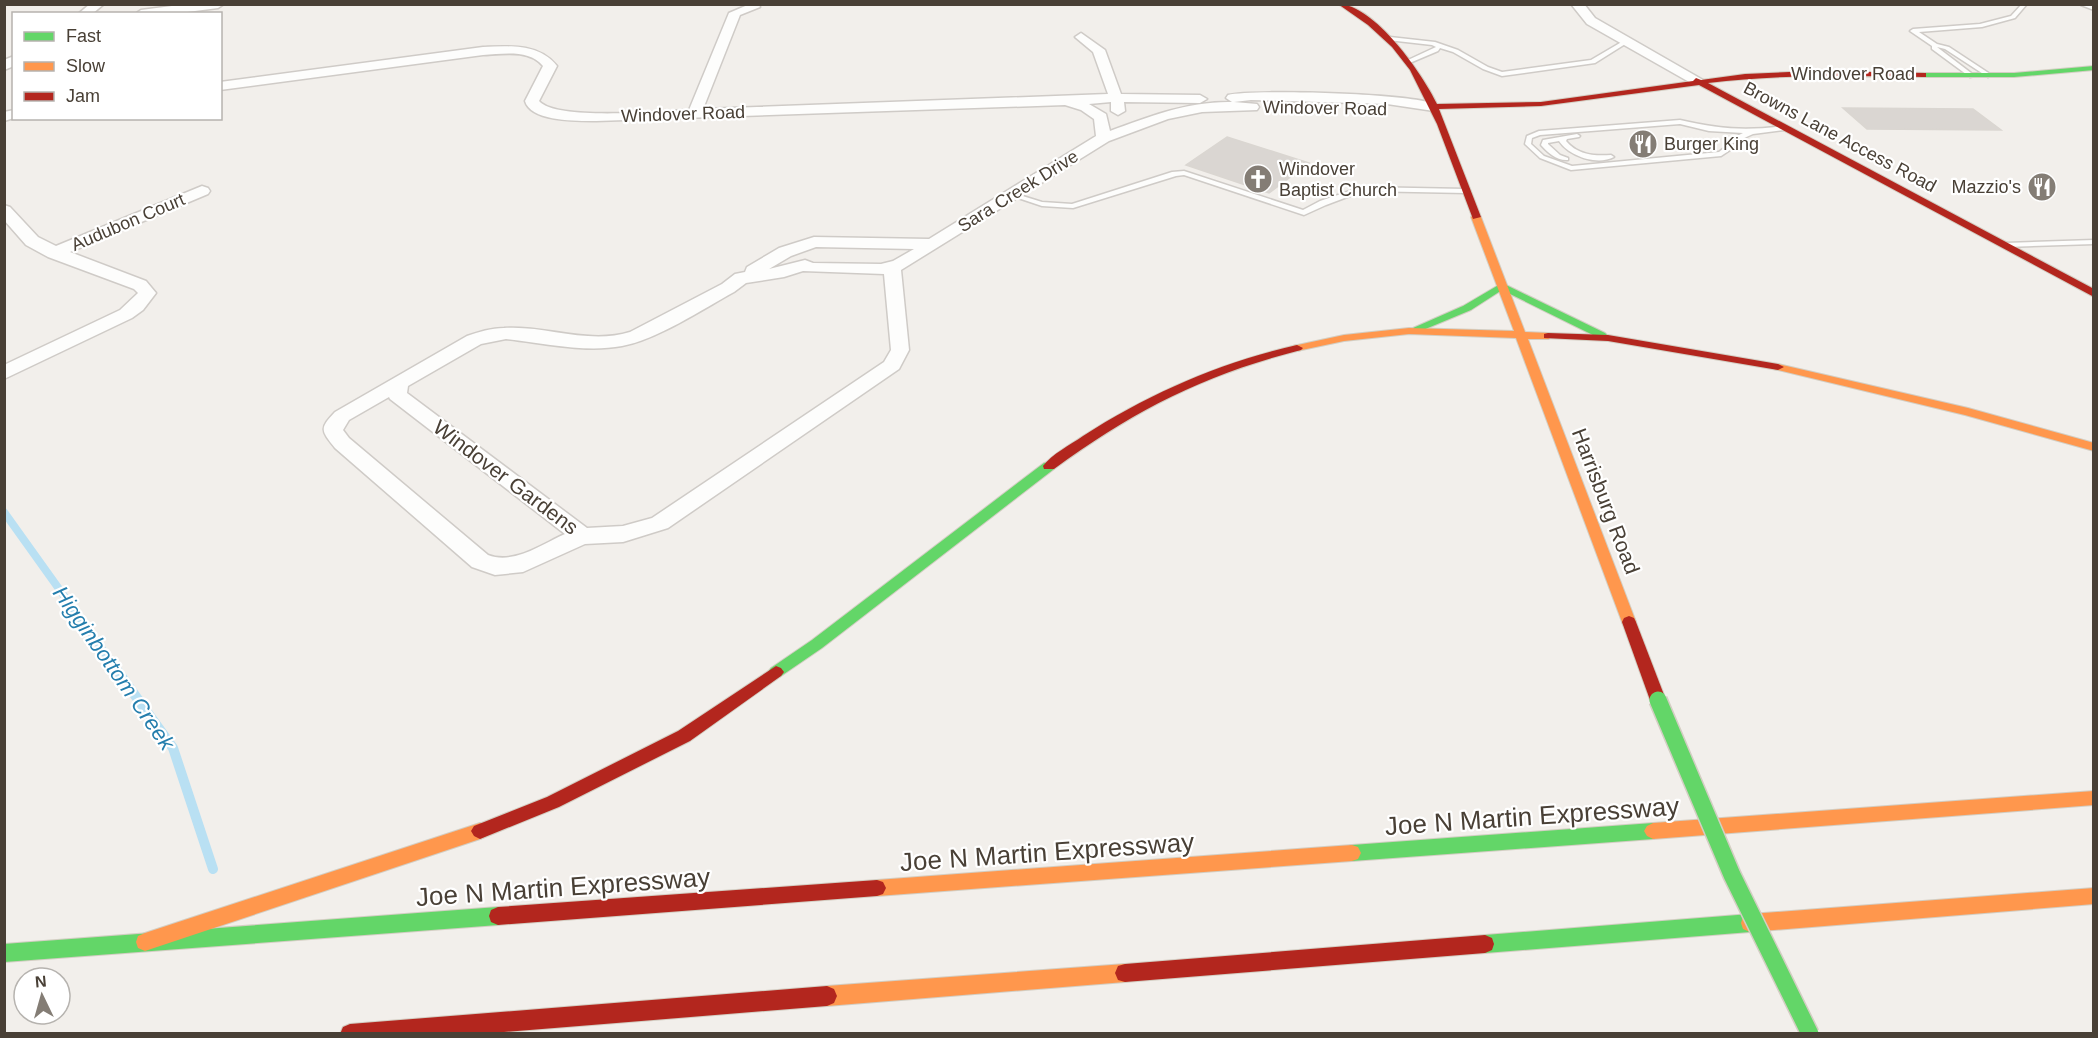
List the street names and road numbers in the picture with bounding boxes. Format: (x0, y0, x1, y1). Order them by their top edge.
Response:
street label: Windover Road (1791, 64, 1915, 84)
street label: Browns Lane Access Road (1740, 78, 1940, 196)
street label: Windover Road (1263, 97, 1387, 119)
street label: Windover Road (621, 102, 745, 126)
street label: Sara Creek Drive (954, 146, 1082, 236)
street label: Audubon Court (68, 189, 188, 255)
street label: Windover Gardens (429, 415, 583, 539)
street label: Harrisburg Road (1568, 425, 1644, 577)
street label: Joe N Martin Expressway (1384, 791, 1680, 841)
street label: Joe N Martin Expressway (899, 827, 1195, 877)
street label: Joe N Martin Expressway (415, 862, 711, 912)

